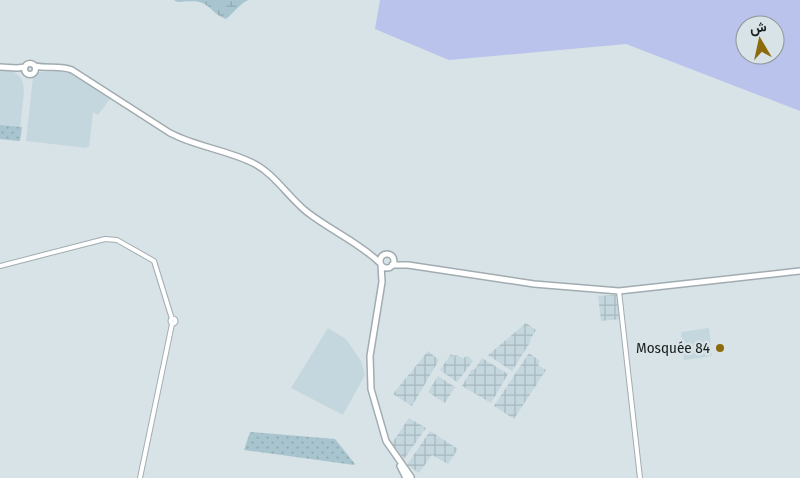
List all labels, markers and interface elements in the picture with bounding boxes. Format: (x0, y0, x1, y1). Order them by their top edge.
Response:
north arrow (735, 15, 785, 65)
text: ش (748, 18, 768, 37)
place label: Mosquée 84 (636, 339, 710, 357)
marker: Mosquée 84 (714, 342, 726, 354)

